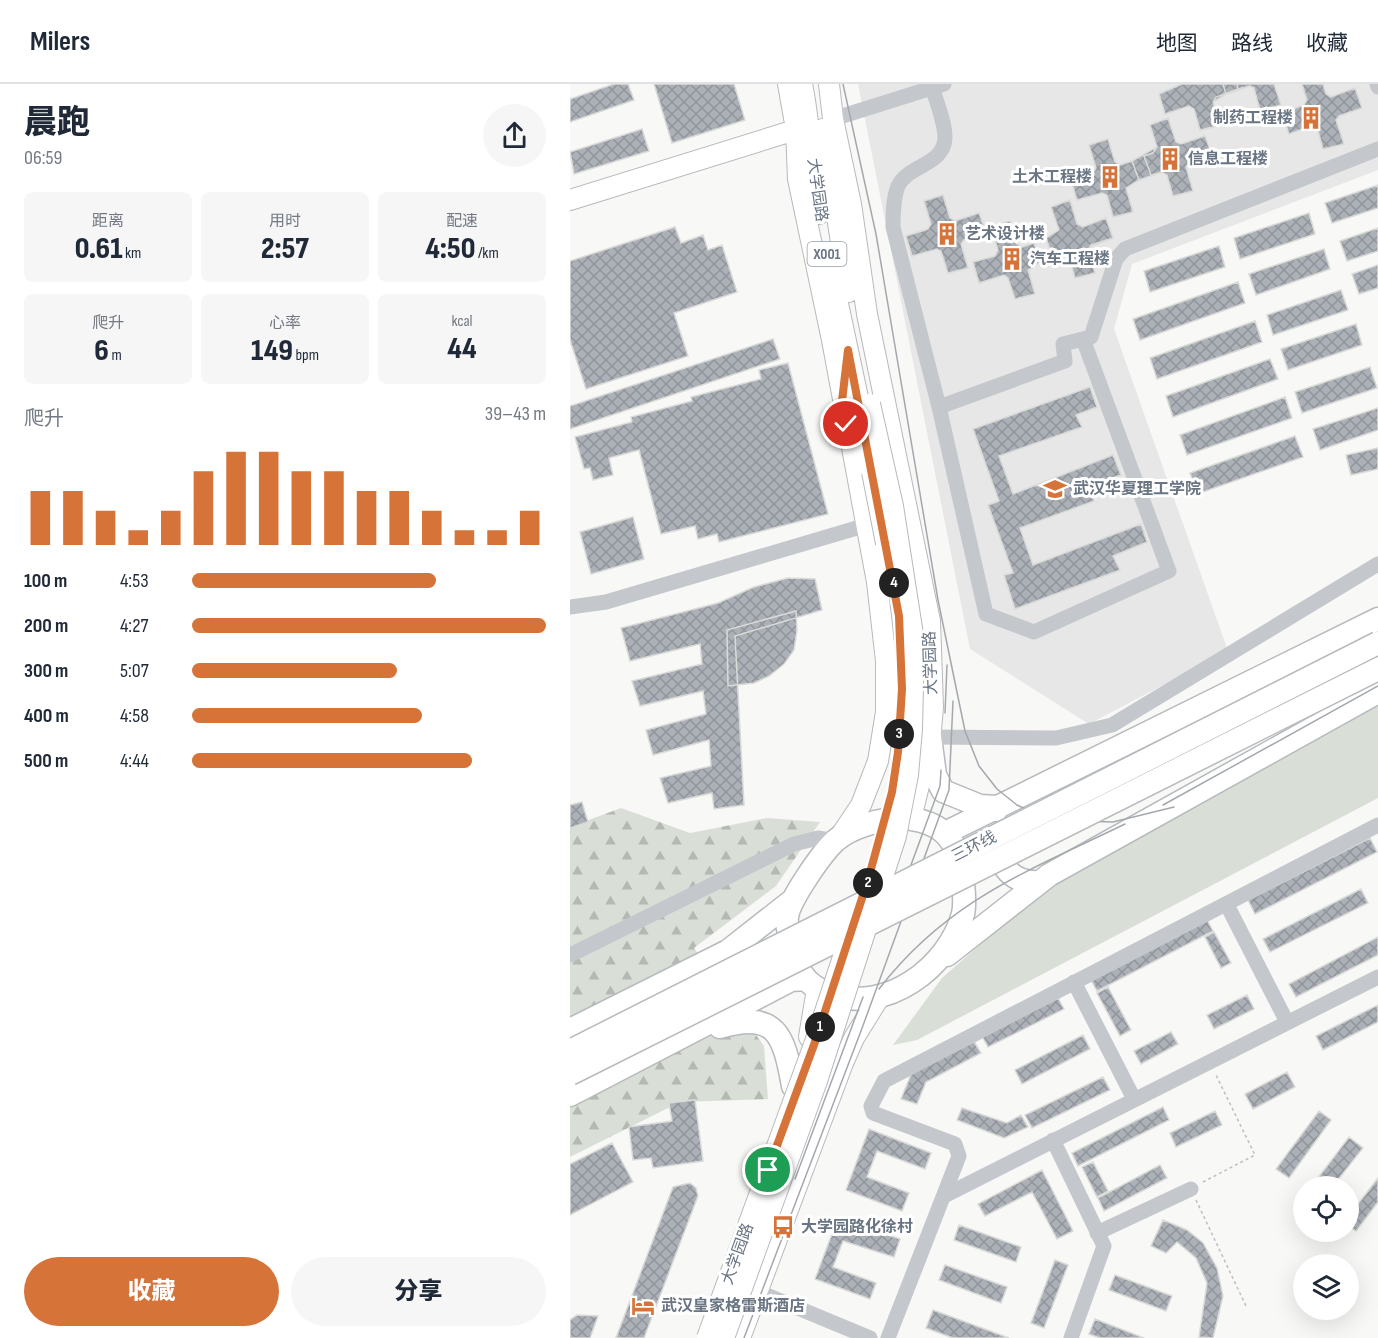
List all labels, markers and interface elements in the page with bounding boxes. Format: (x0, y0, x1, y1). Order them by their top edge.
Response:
text: Milers (30, 25, 90, 58)
text: 地图 (1156, 31, 1198, 56)
text: 路线 (1231, 31, 1273, 56)
text: 收藏 (1306, 31, 1348, 56)
text: 晨跑 (24, 103, 90, 143)
button: share (483, 104, 546, 167)
building icon: 制药工程楼 (1298, 105, 1324, 131)
place label: 制药工程楼 (1213, 108, 1293, 128)
text: 06:59 (24, 146, 62, 170)
building icon: 信息工程楼 (1157, 146, 1183, 172)
place label: 信息工程楼 (1188, 150, 1268, 169)
street label: 大学园路 (803, 157, 831, 223)
building icon: 土木工程楼 (1097, 164, 1123, 190)
place label: 土木工程楼 (1012, 168, 1092, 187)
text: 距离 (92, 212, 124, 231)
text: 用时 (269, 212, 301, 231)
text: 配速 (446, 212, 478, 231)
building icon: 艺术设计楼 (934, 221, 960, 247)
place label: 艺术设计楼 (965, 225, 1045, 244)
text: 0.61 (75, 231, 122, 267)
text: 2:57 (261, 231, 309, 267)
text: 4:50 (425, 231, 475, 267)
road number: X001 (808, 242, 846, 266)
text: km (122, 244, 141, 263)
text: /km (475, 244, 499, 263)
building icon: 汽车工程楼 (999, 246, 1025, 272)
place label: 汽车工程楼 (1030, 250, 1110, 269)
text: kcal (451, 312, 473, 331)
text: 爬升 (92, 314, 124, 333)
text: 心率 (269, 314, 301, 333)
text: 44 (447, 331, 477, 367)
text: 6 (94, 333, 109, 369)
text: 149 (251, 333, 293, 369)
text: m (109, 346, 122, 365)
text: bpm (293, 346, 319, 365)
pin (820, 398, 871, 449)
text: 39–43 m (485, 402, 546, 426)
text: 爬升 (24, 407, 64, 431)
icon: check (829, 407, 862, 440)
school or university icon: 武汉华夏理工学院 (1042, 476, 1068, 502)
place label: 武汉华夏理工学院 (1073, 479, 1201, 499)
pin: 4 (879, 568, 909, 598)
text: 100 m (24, 569, 67, 593)
text: 4:53 (120, 569, 149, 593)
text: 4 (890, 573, 898, 592)
text: 200 m (24, 614, 68, 638)
text: 4:27 (120, 614, 148, 638)
street label: 大学园路 (920, 631, 942, 695)
text: 300 m (24, 659, 68, 683)
text: 5:07 (120, 659, 149, 683)
text: 400 m (24, 704, 69, 728)
text: 4:58 (120, 704, 149, 728)
pin: 3 (884, 719, 914, 749)
text: 3 (895, 724, 903, 743)
text: 500 m (24, 749, 68, 773)
text: 4:44 (120, 749, 149, 773)
street label: 三环线 (948, 828, 1000, 866)
pin: 2 (853, 868, 883, 898)
text: 2 (864, 873, 872, 892)
pin: 1 (805, 1012, 835, 1042)
text: 1 (817, 1017, 823, 1036)
pin (742, 1144, 793, 1195)
icon: arrive (751, 1153, 784, 1186)
map controls (1293, 1176, 1359, 1320)
button: locate (1293, 1176, 1359, 1242)
bus stop icon: 大学园路化徐村 (770, 1214, 796, 1240)
place label: 大学园路化徐村 (801, 1217, 913, 1237)
street label: 大学园路 (718, 1221, 758, 1287)
button: layers (1293, 1254, 1359, 1320)
button: 收藏 (24, 1257, 279, 1326)
button: 分享 (291, 1257, 546, 1326)
hotel icon: 武汉皇家格雷斯酒店 (630, 1293, 656, 1319)
place label: 武汉皇家格雷斯酒店 (661, 1296, 805, 1316)

